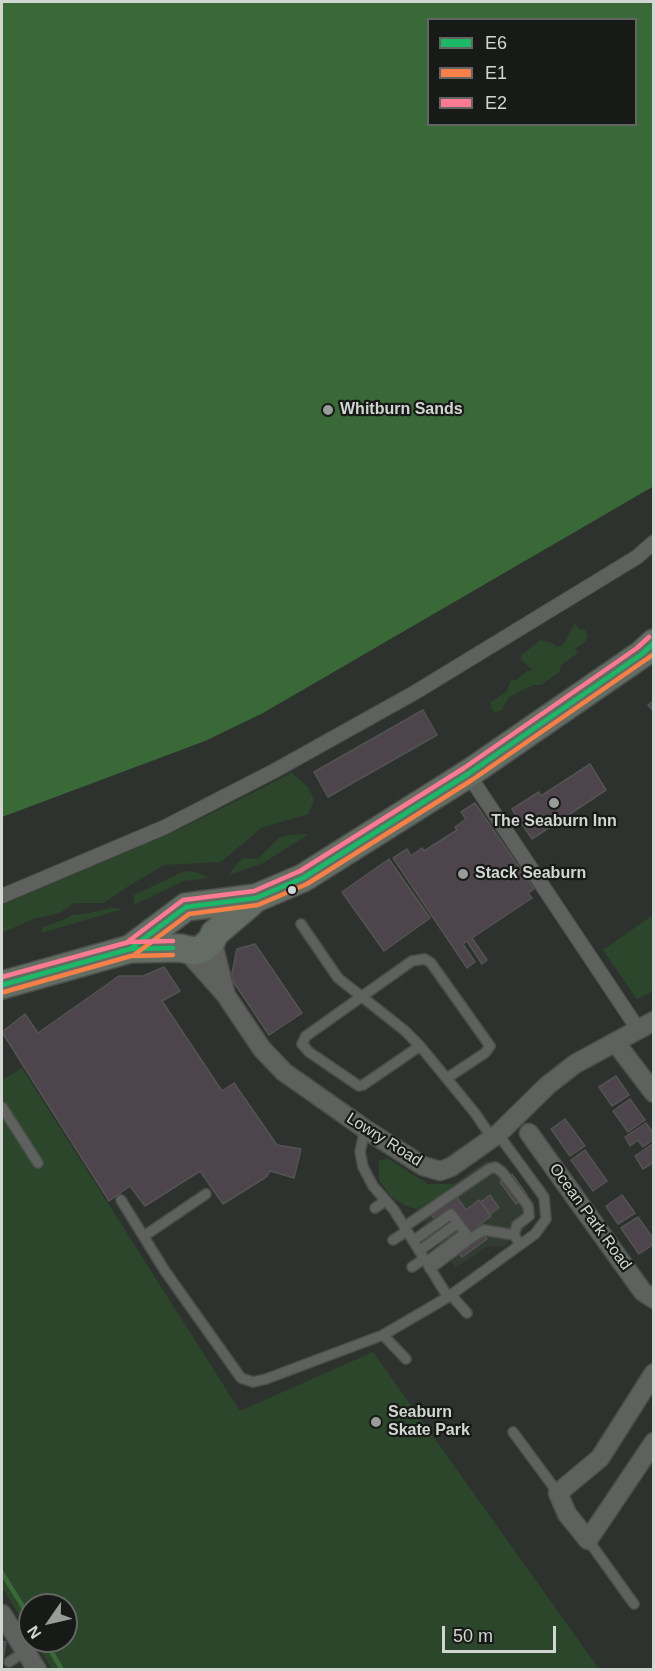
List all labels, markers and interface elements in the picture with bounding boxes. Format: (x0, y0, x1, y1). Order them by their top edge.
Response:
legend (427, 18, 637, 126)
text: E6 (485, 33, 507, 53)
text: E1 (485, 63, 507, 83)
text: E2 (485, 93, 507, 113)
place label: Whitburn Sands (340, 400, 463, 420)
marker: Whitburn Sands (321, 403, 335, 417)
marker: The Seaburn Inn (547, 796, 561, 810)
place label: The Seaburn Inn (491, 812, 617, 832)
place label: Stack Seaburn (475, 864, 586, 884)
marker: Stack Seaburn (456, 867, 470, 881)
unlabelled marker (286, 884, 298, 896)
street label: Lowry Road (343, 1109, 425, 1171)
street label: Ocean Park Road (545, 1160, 635, 1274)
place label: Seaburn Skate Park (388, 1403, 470, 1441)
marker: Seaburn Skate Park (369, 1415, 383, 1429)
north arrow (18, 1593, 78, 1653)
scale bar (445, 1614, 559, 1652)
text: N (24, 1623, 45, 1642)
text: 50 m (453, 1626, 493, 1646)

